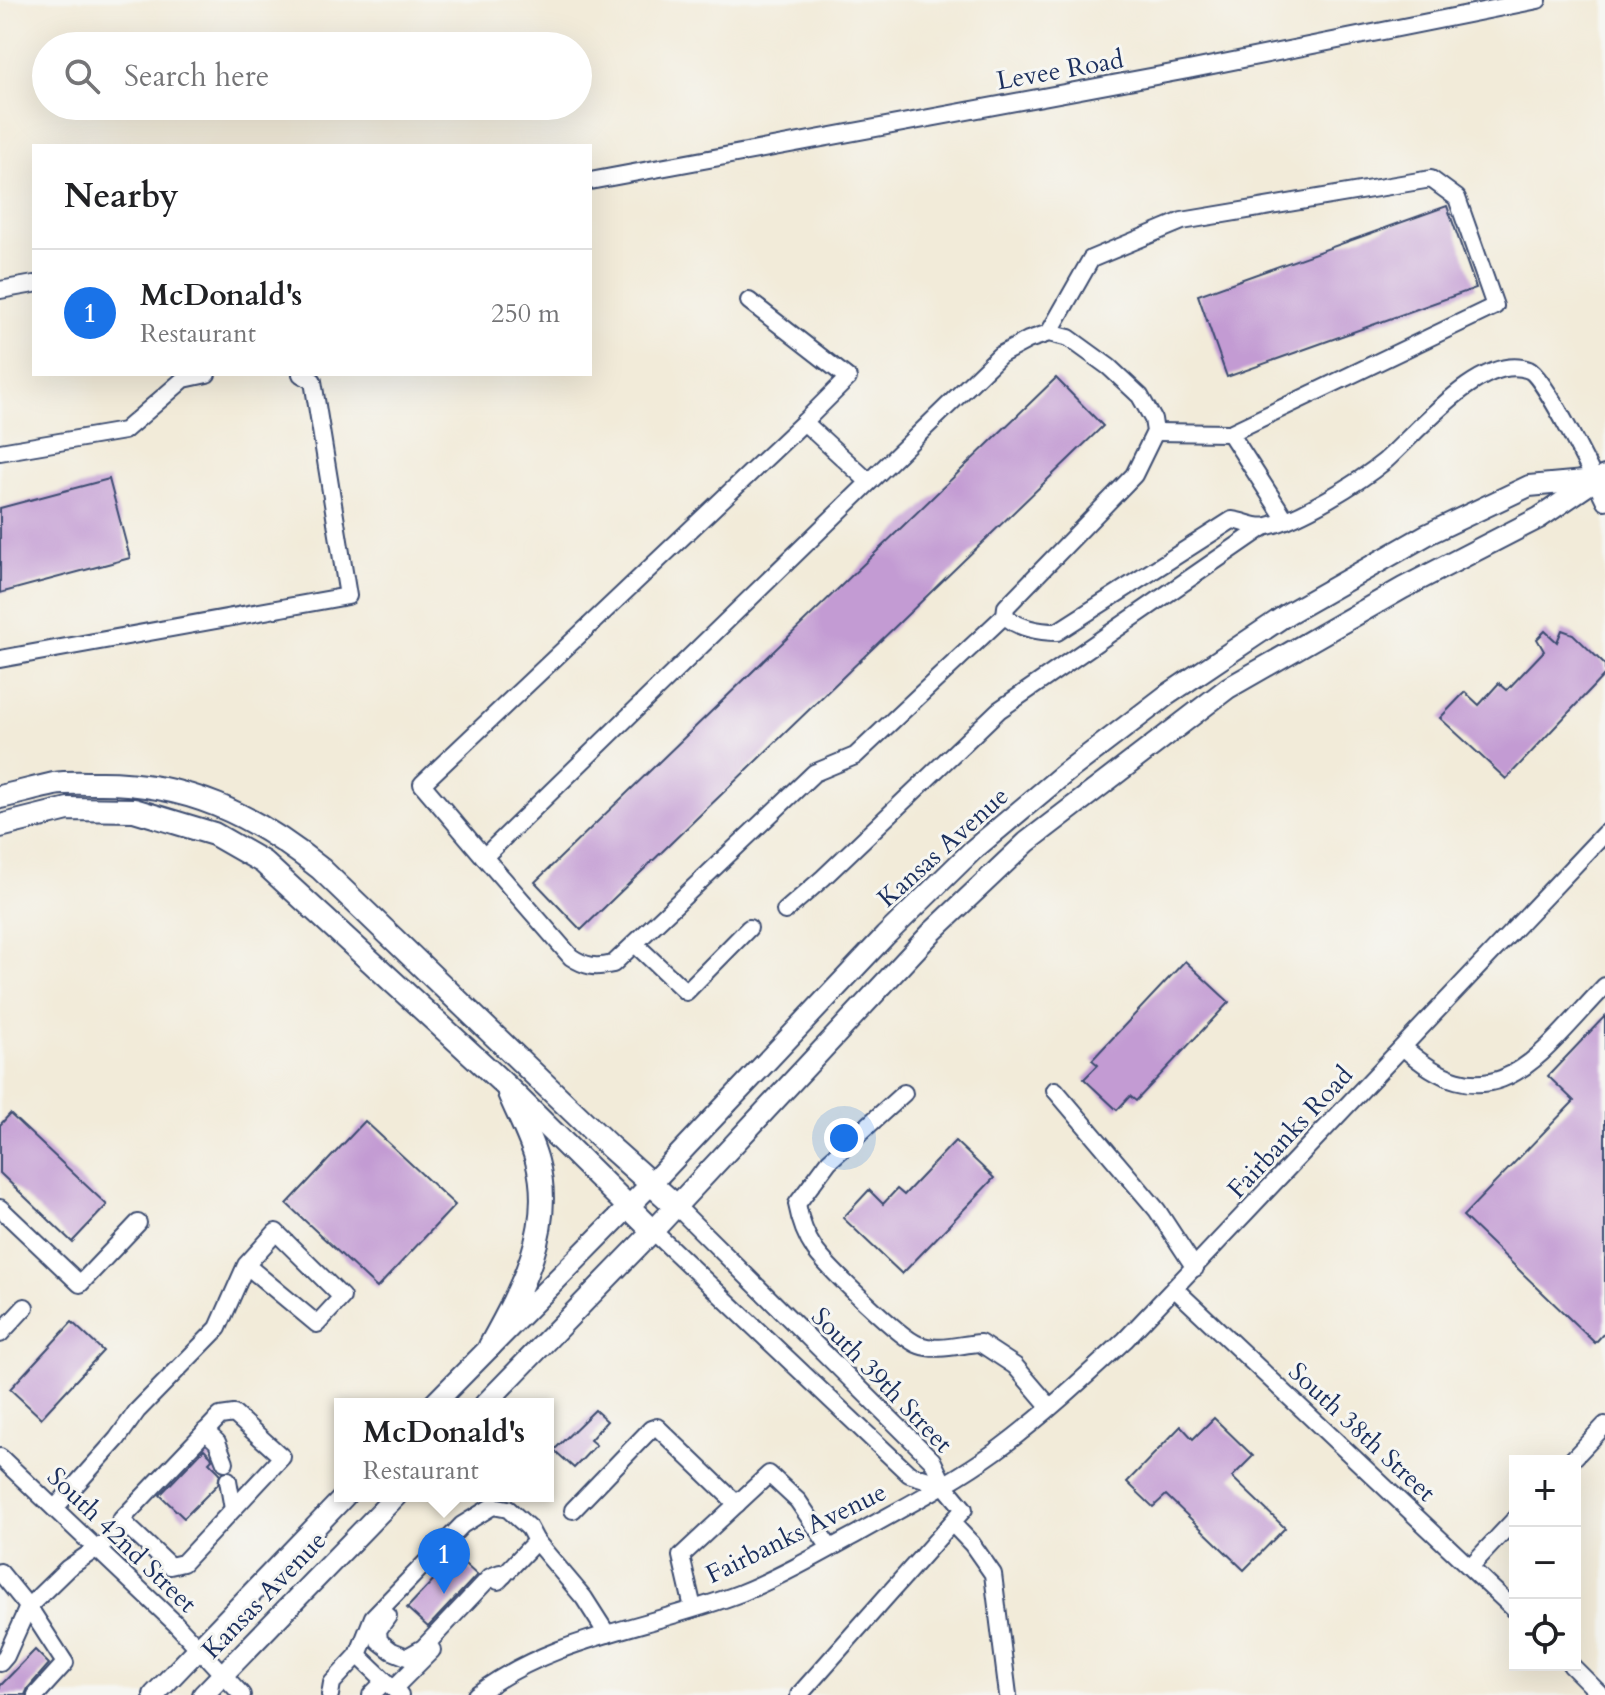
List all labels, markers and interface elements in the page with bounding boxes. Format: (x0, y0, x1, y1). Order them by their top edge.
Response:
search box (32, 32, 592, 120)
street label: Levee Road (994, 42, 1126, 98)
icon: search (60, 54, 104, 98)
text: Search here (124, 56, 269, 97)
text: Nearby (64, 173, 179, 219)
text: McDonald's (140, 275, 302, 316)
text: 1 (83, 296, 97, 331)
text: 250 m (491, 296, 560, 331)
text: Restaurant (140, 316, 256, 351)
street label: Kansas Avenue (870, 779, 1016, 915)
street label: Fairbanks Road (1219, 1058, 1361, 1206)
your location (824, 1118, 864, 1158)
street label: South 39th Street (804, 1300, 960, 1460)
street label: South 38th Street (1281, 1355, 1443, 1509)
popup (334, 1398, 554, 1502)
text: McDonald's (363, 1412, 525, 1453)
text: Restaurant (363, 1453, 479, 1488)
map controls (1509, 1455, 1581, 1671)
button: + (1509, 1455, 1581, 1527)
street label: South 42nd Street (39, 1459, 205, 1621)
street label: Fairbanks Avenue (700, 1474, 892, 1592)
street label: Kansas Avenue (194, 1523, 334, 1667)
button: − (1509, 1527, 1581, 1599)
pin: 1 (418, 1528, 470, 1594)
button: locate (1509, 1599, 1581, 1671)

